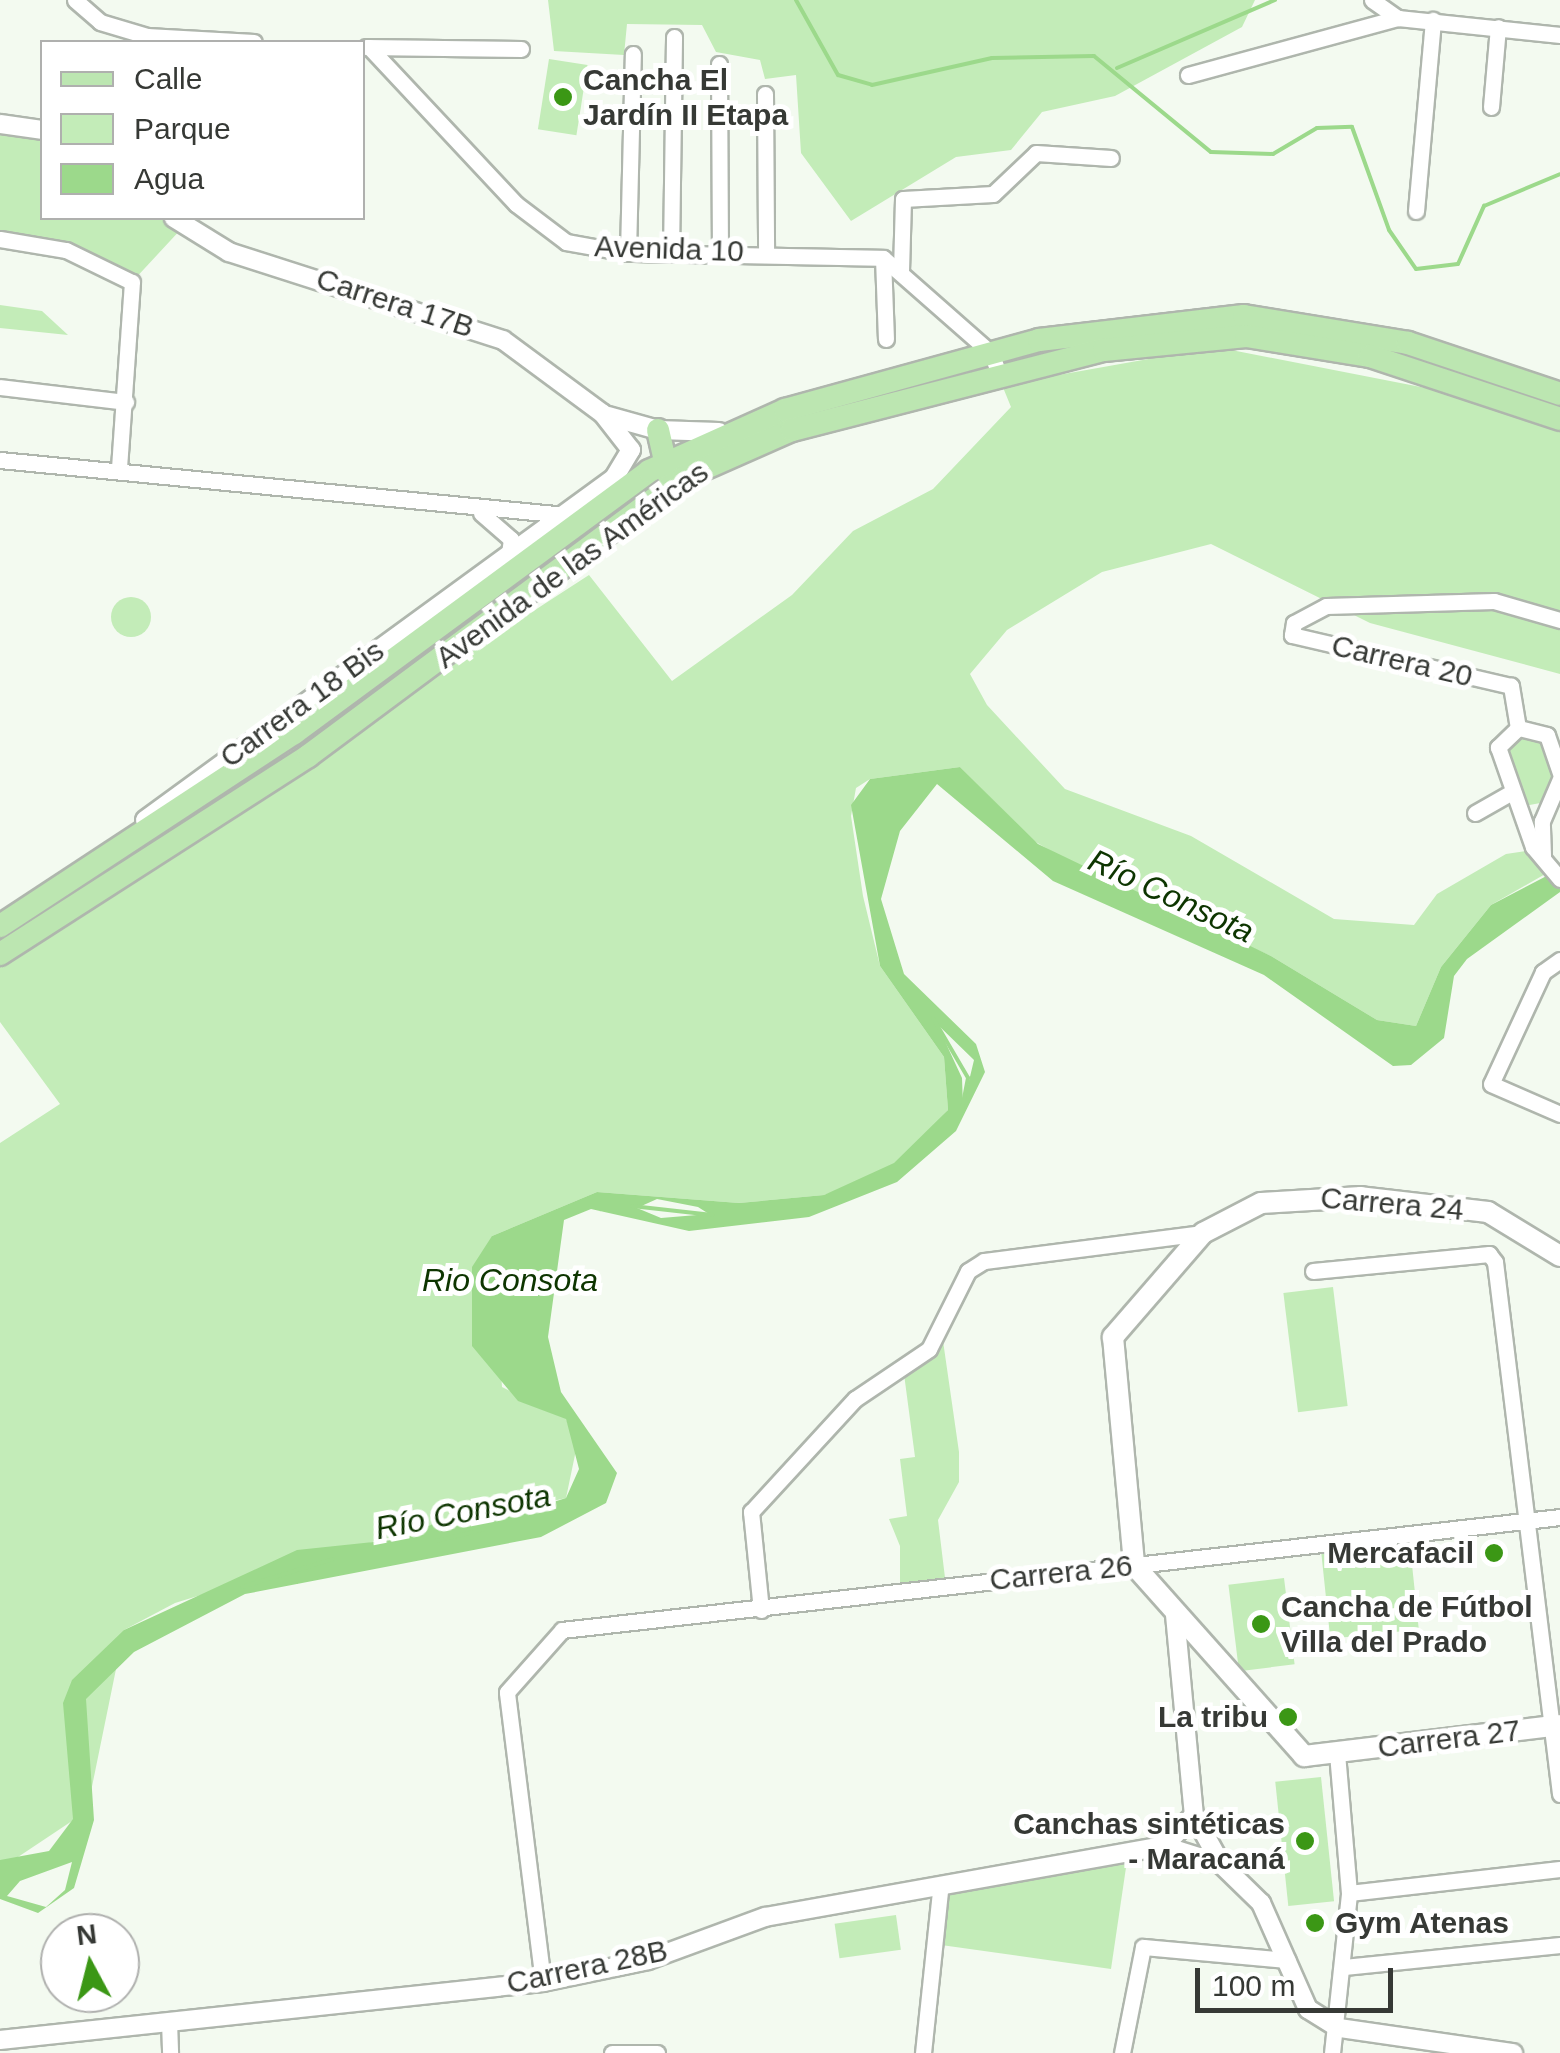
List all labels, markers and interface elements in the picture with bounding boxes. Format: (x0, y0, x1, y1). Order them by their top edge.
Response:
legend (40, 40, 365, 220)
text: Calle (134, 62, 202, 95)
place label: Cancha El Jardín II Etapa (583, 62, 788, 132)
marker: Cancha El Jardín II Etapa (552, 86, 574, 108)
text: Parque (134, 112, 231, 145)
text: Agua (134, 162, 204, 195)
street label: Avenida 10 (594, 228, 744, 270)
street label: Carrera 17B (312, 261, 478, 345)
street label: Avenida de las Américas (428, 454, 716, 676)
street label: Carrera 20 (1328, 627, 1476, 695)
street label: Carrera 18 Bis (213, 633, 391, 775)
water label: Río Consota (1082, 841, 1260, 951)
street label: Carrera 24 (1319, 1180, 1465, 1228)
water label: Rio Consota (422, 1261, 598, 1299)
water label: Río Consota (372, 1476, 554, 1548)
place label: Mercafacil (1327, 1535, 1474, 1571)
marker: Mercafacil (1483, 1542, 1505, 1564)
street label: Carrera 26 (988, 1548, 1134, 1598)
place label: Cancha de Fútbol Villa del Prado (1281, 1589, 1533, 1660)
marker: Cancha de Fútbol Villa del Prado (1250, 1613, 1272, 1635)
place label: La tribu (1158, 1699, 1268, 1735)
marker: La tribu (1277, 1706, 1299, 1728)
street label: Carrera 27 (1376, 1712, 1522, 1766)
place label: Canchas sintéticas - Maracaná (1013, 1806, 1285, 1876)
marker: Canchas sintéticas - Maracaná (1294, 1830, 1316, 1852)
place label: Gym Atenas (1335, 1905, 1510, 1941)
marker: Gym Atenas (1304, 1912, 1326, 1934)
north arrow (40, 1913, 140, 2013)
text: N (75, 1918, 98, 1951)
street label: Carrera 28B (503, 1932, 671, 2002)
scale bar (1200, 1948, 1398, 2010)
text: 100 m (1212, 1969, 1295, 2002)

